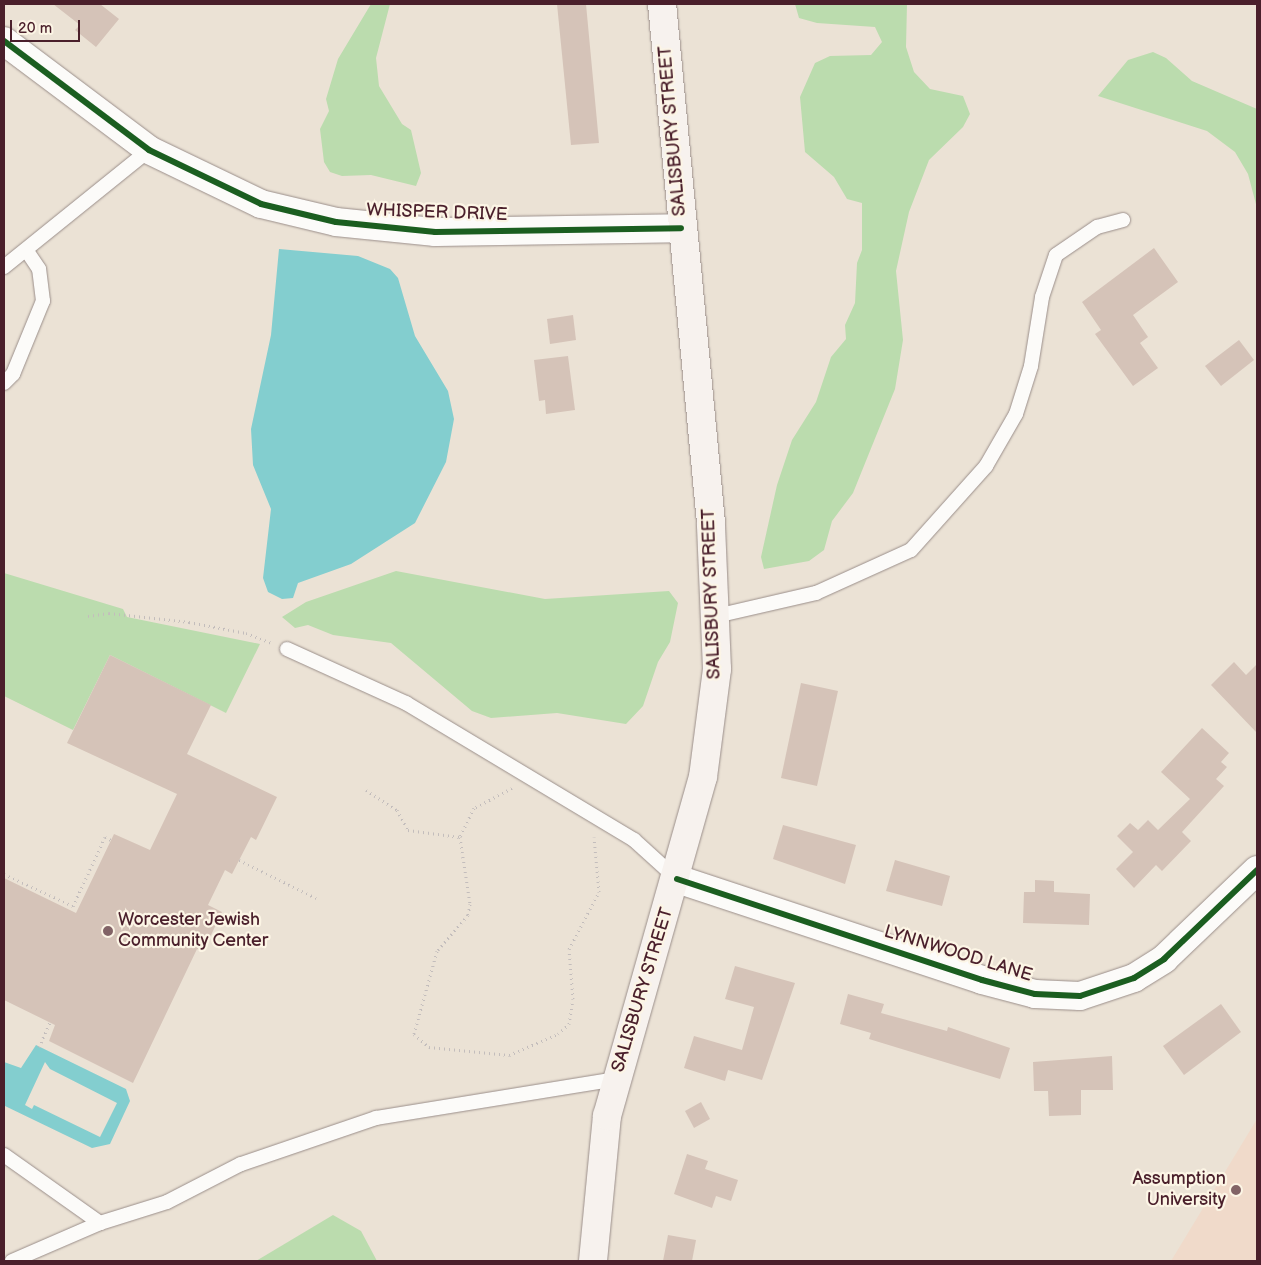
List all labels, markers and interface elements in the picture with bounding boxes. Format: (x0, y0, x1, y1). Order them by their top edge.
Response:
scale bar (12, 10, 82, 42)
text: 20 m (18, 19, 52, 38)
street label: SALISBURY STREET (655, 45, 691, 217)
street label: WHISPER DRIVE (366, 200, 508, 226)
street label: SALISBURY STREET (698, 508, 726, 680)
street label: SALISBURY STREET (608, 905, 678, 1075)
place label: Worcester Jewish Community Center (118, 910, 269, 952)
street label: LYNNWOOD LANE (881, 921, 1035, 987)
marker: Worcester Jewish Community Center (102, 925, 114, 937)
place label: Assumption University (1133, 1169, 1226, 1212)
marker: Assumption University (1230, 1184, 1242, 1196)

